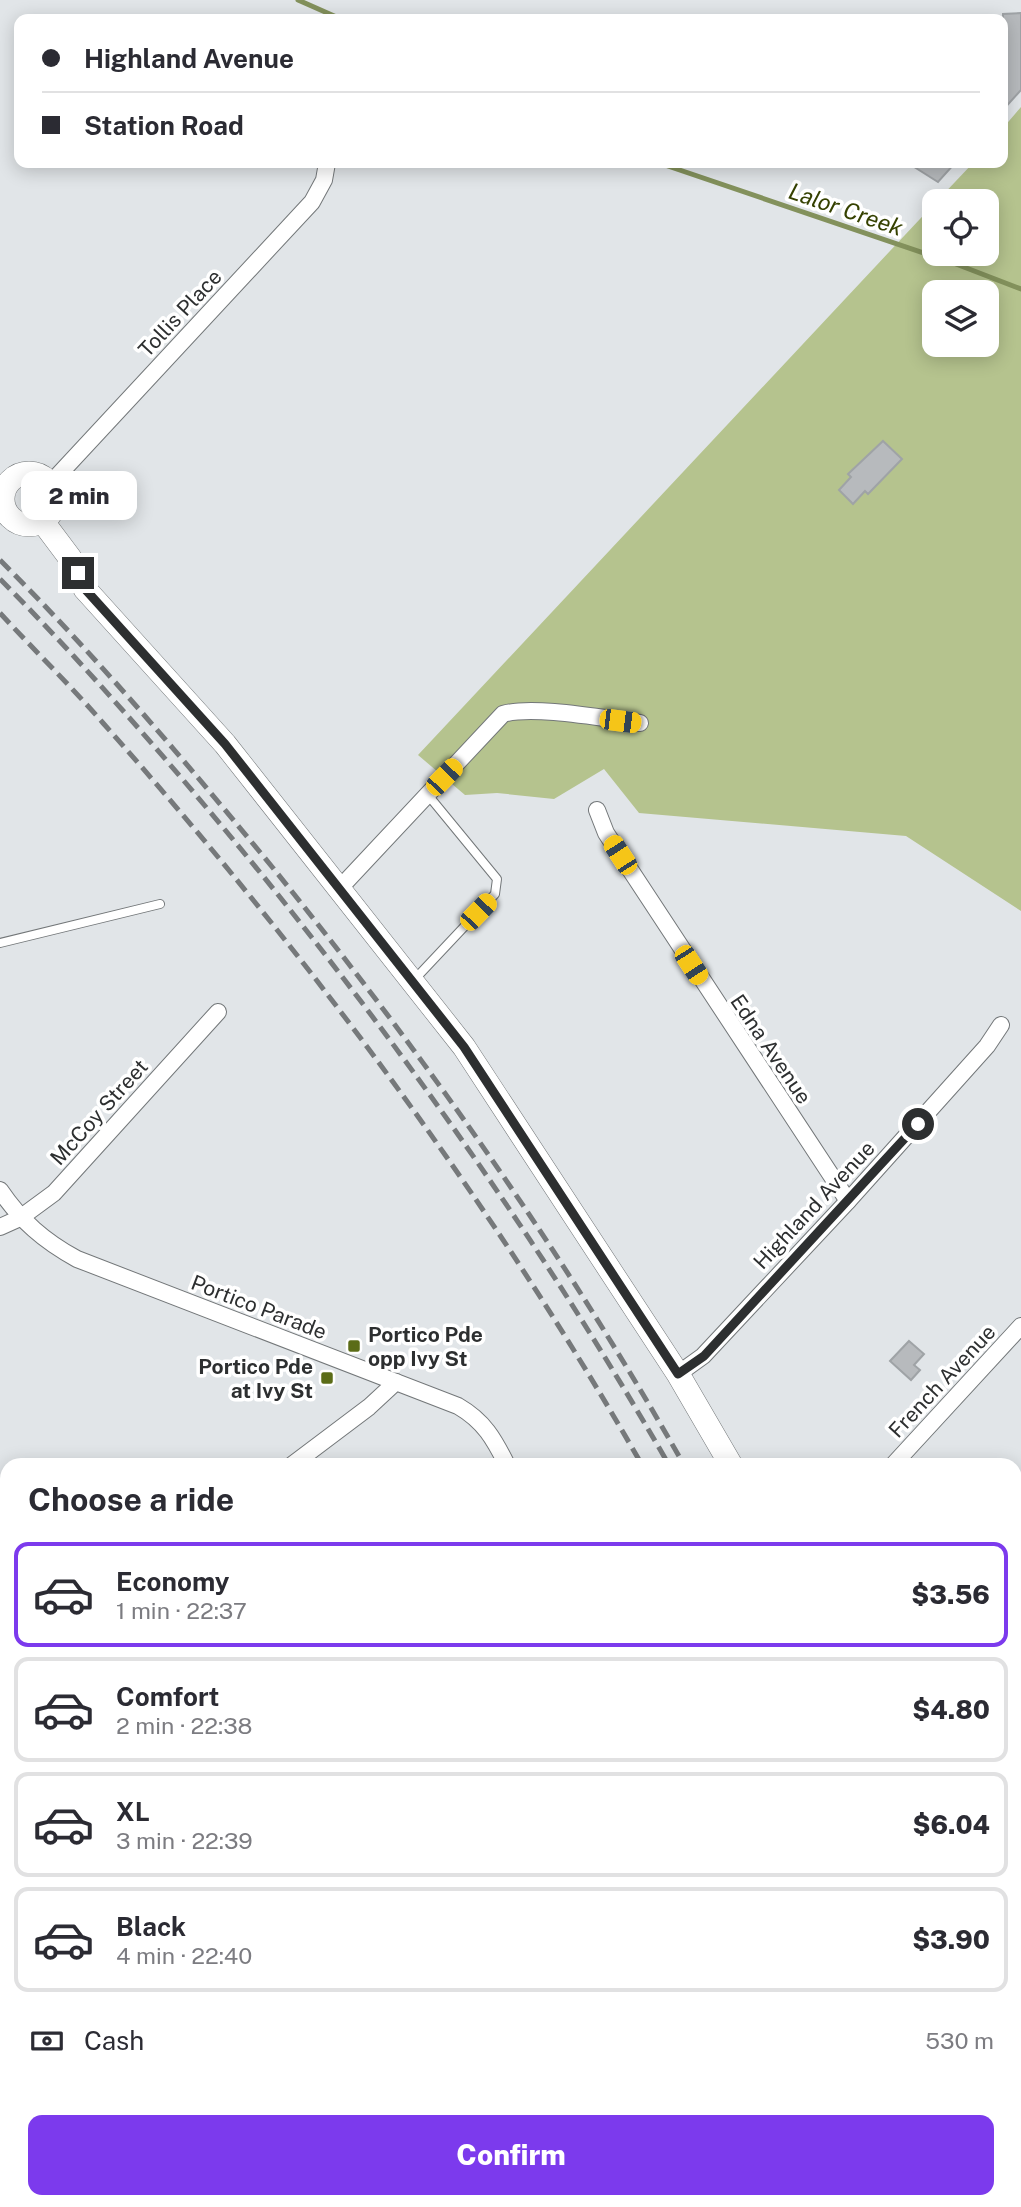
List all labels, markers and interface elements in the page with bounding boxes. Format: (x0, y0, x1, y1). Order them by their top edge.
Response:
text: Highland Avenue (84, 43, 294, 74)
text: Station Road (84, 110, 244, 141)
water label: Lalor Creek (785, 177, 907, 241)
map controls (922, 189, 999, 357)
button: locate (922, 189, 999, 266)
street label: Tollis Place (133, 264, 227, 362)
button: layers (922, 280, 999, 357)
callout: 2 min (20, 472, 136, 520)
text: 2 min (48, 482, 110, 509)
route end (62, 557, 94, 589)
car (598, 708, 643, 734)
car (422, 755, 467, 799)
car (600, 832, 641, 878)
car (456, 890, 501, 934)
car (671, 942, 712, 988)
street label: Edna Avenue (725, 990, 817, 1108)
street label: McCoy Street (45, 1054, 153, 1170)
route start (902, 1108, 934, 1140)
street label: Highland Avenue (748, 1136, 880, 1274)
street label: Portico Parade (188, 1270, 330, 1344)
street label: French Avenue (883, 1319, 1001, 1443)
place label: Portico Pde opp Ivy St (368, 1322, 483, 1371)
marker: Portico Pde opp Ivy St (346, 1338, 362, 1354)
place label: Portico Pde at Ivy St (198, 1354, 313, 1403)
marker: Portico Pde at Ivy St (319, 1370, 335, 1386)
text: Choose a ride (28, 1481, 234, 1518)
icon: car (32, 1563, 95, 1626)
text: Economy (116, 1566, 229, 1597)
text: $3.56 (911, 1579, 990, 1610)
text: 1 min · 22:37 (116, 1597, 247, 1624)
icon: car (32, 1678, 95, 1741)
text: Comfort (116, 1681, 219, 1712)
text: $4.80 (912, 1694, 990, 1725)
text: 2 min · 22:38 (116, 1712, 252, 1739)
icon: car (32, 1793, 95, 1856)
text: XL (116, 1796, 150, 1827)
text: $6.04 (912, 1809, 990, 1840)
text: 3 min · 22:39 (116, 1827, 253, 1854)
icon: car (32, 1908, 95, 1971)
text: Black (116, 1911, 186, 1942)
text: $3.90 (912, 1924, 990, 1955)
text: 4 min · 22:40 (116, 1942, 252, 1969)
icon: cash (28, 2022, 66, 2060)
text: Cash (84, 2025, 144, 2056)
text: 530 m (925, 2027, 994, 2054)
button: Confirm (28, 2115, 994, 2195)

